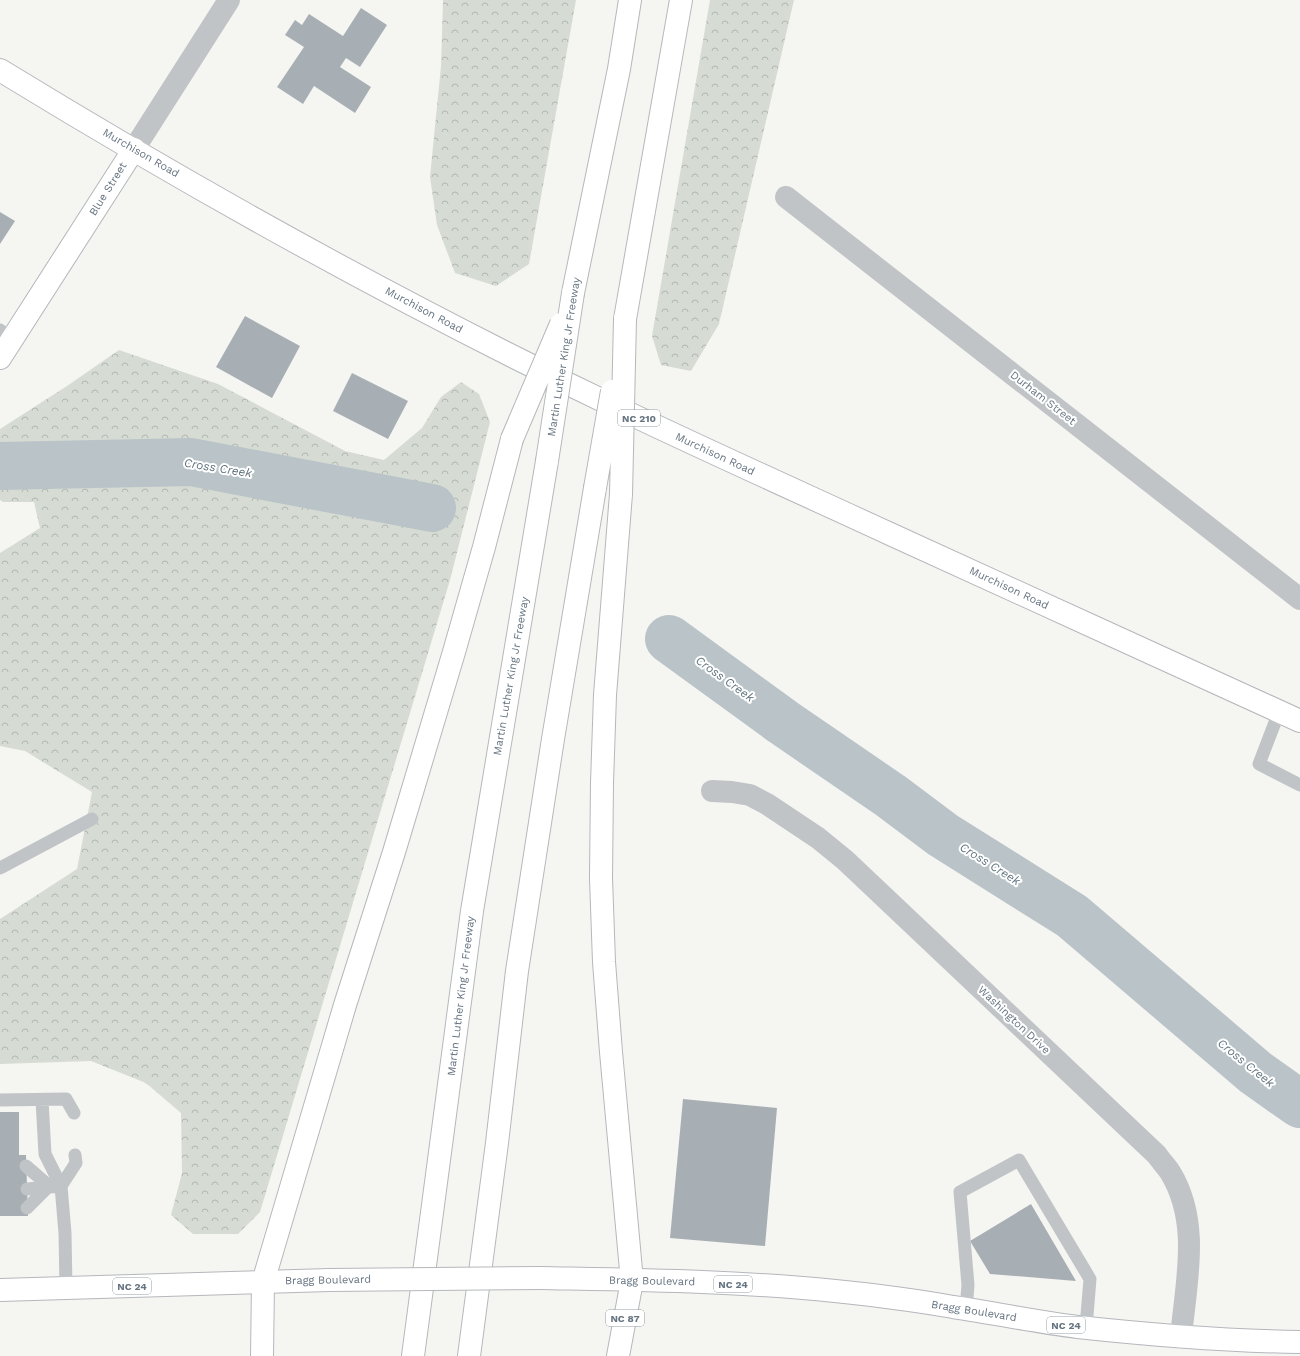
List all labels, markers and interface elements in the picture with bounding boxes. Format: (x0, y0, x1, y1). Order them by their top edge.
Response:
street label: Murchison Road (100, 126, 182, 180)
street label: Blue Street (86, 160, 130, 218)
street label: Martin Luther King Jr Freeway (545, 276, 583, 438)
street label: Murchison Road (383, 284, 465, 336)
street label: Durham Street (1008, 368, 1079, 428)
road number: NC 210 (618, 410, 660, 426)
street label: Murchison Road (673, 430, 757, 478)
water label: Cross Creek (183, 456, 254, 480)
street label: Murchison Road (967, 564, 1051, 612)
street label: Martin Luther King Jr Freeway (491, 595, 531, 756)
water label: Cross Creek (693, 653, 757, 705)
water label: Cross Creek (957, 840, 1023, 888)
street label: Martin Luther King Jr Freeway (445, 915, 477, 1077)
street label: Washington Drive (975, 983, 1053, 1057)
water label: Cross Creek (1215, 1036, 1277, 1090)
street label: Bragg Boulevard (285, 1273, 371, 1287)
street label: Bragg Boulevard (609, 1274, 695, 1288)
road number: NC 24 (714, 1276, 752, 1292)
road number: NC 24 (113, 1278, 151, 1294)
street label: Bragg Boulevard (930, 1298, 1018, 1324)
road number: NC 87 (606, 1310, 644, 1326)
road number: NC 24 (1047, 1317, 1085, 1333)

